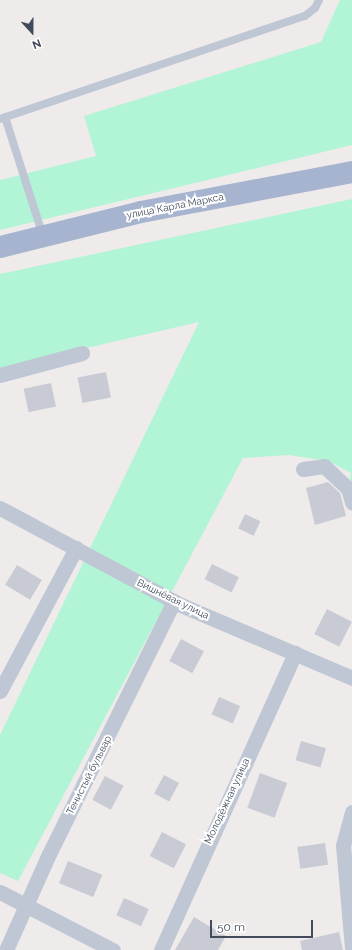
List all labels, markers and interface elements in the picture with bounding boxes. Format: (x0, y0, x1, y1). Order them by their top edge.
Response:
north arrow (12, 12, 52, 52)
text: N (30, 36, 43, 51)
street label: улица Карла Маркса (125, 191, 225, 221)
street label: Вишнёвая улица (135, 576, 211, 622)
street label: Тенистый бульвар (64, 734, 114, 816)
street label: Молодёжная улица (202, 756, 252, 846)
scale bar (212, 912, 315, 938)
text: 50 m (217, 920, 245, 934)

